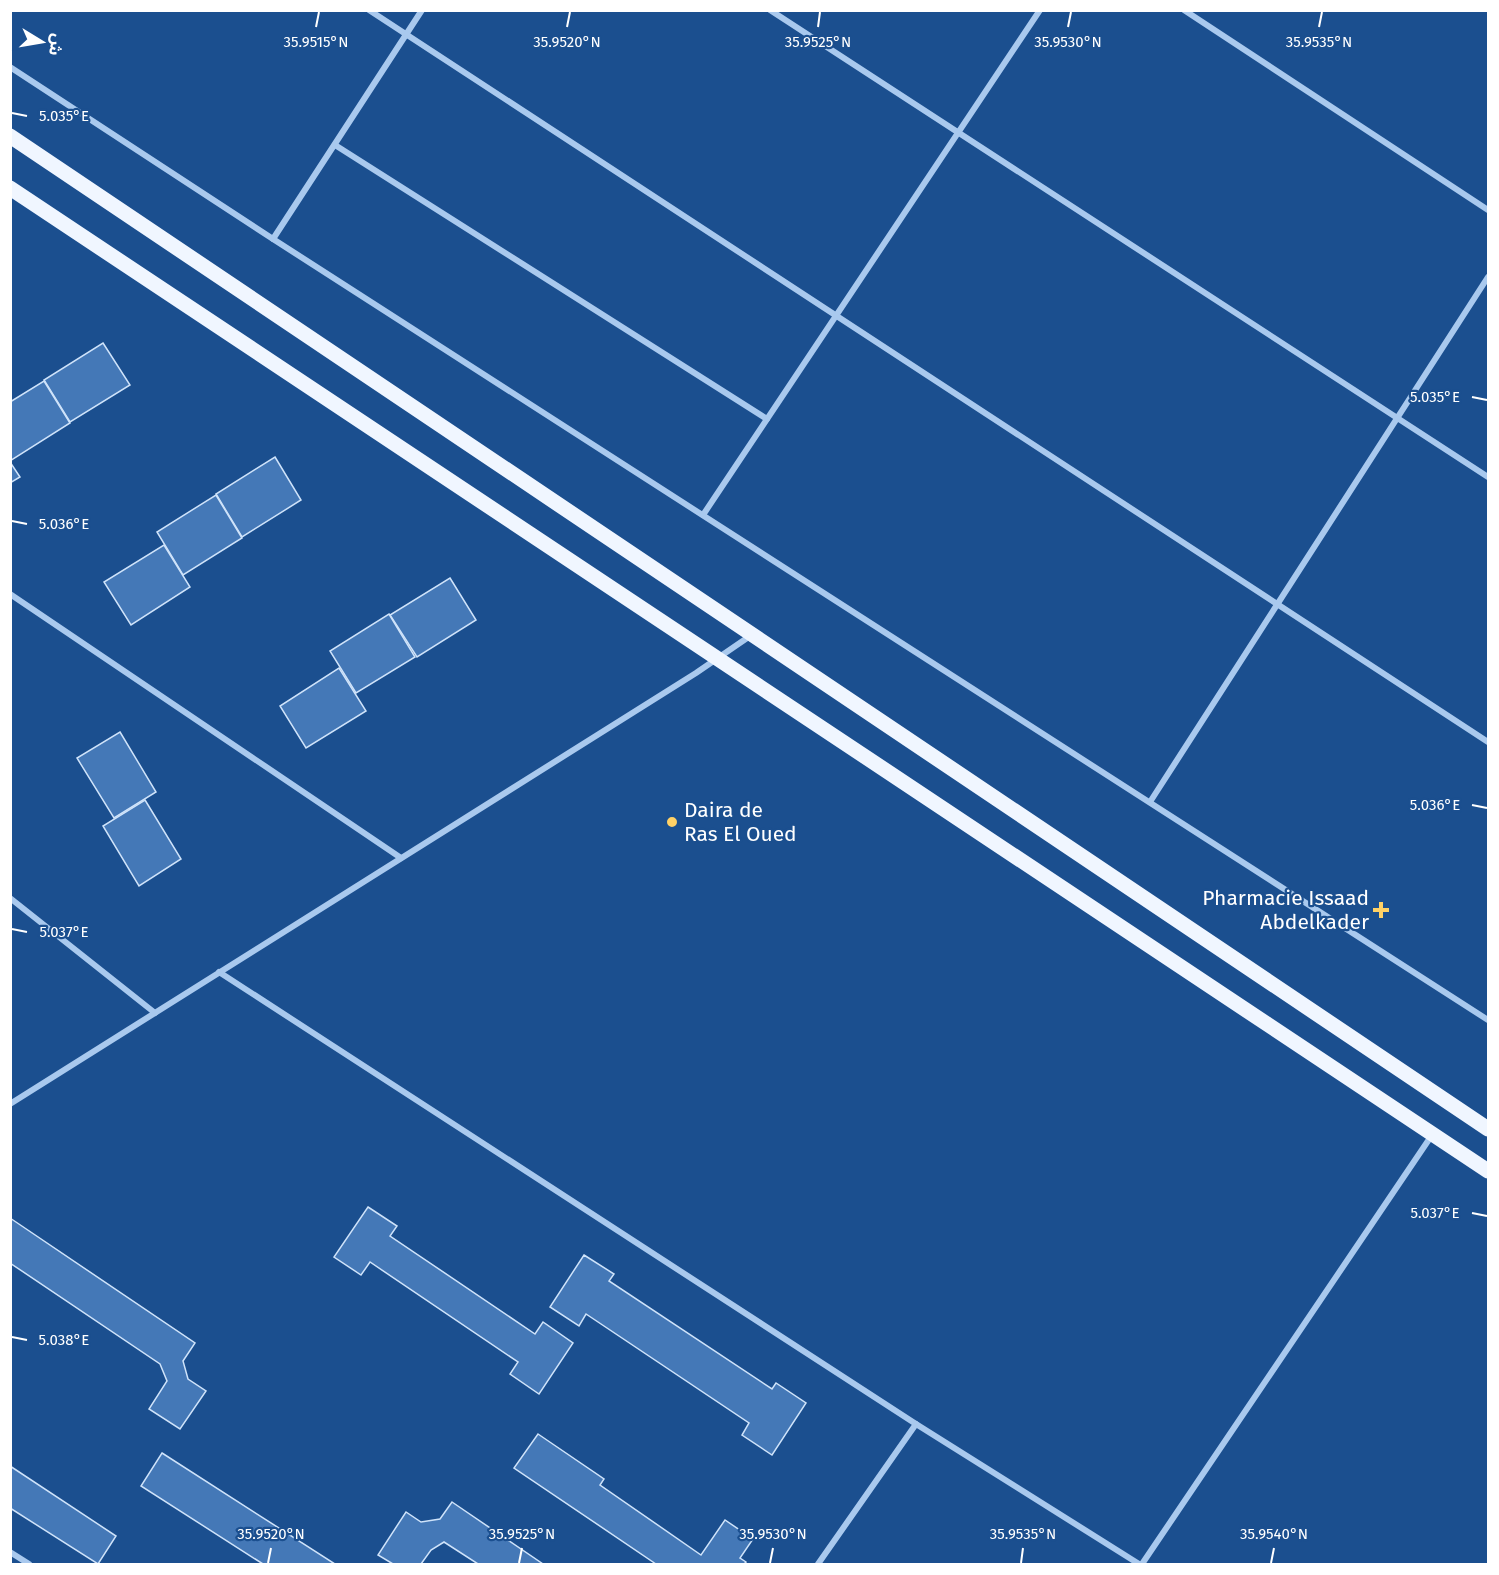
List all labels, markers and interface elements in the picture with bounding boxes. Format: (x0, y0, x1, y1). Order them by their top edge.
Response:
north arrow (12, 12, 72, 72)
text: ش (45, 32, 68, 57)
text: 35.9515°N (284, 33, 348, 51)
text: 35.9520°N (533, 33, 601, 51)
text: 35.9525°N (785, 33, 851, 51)
text: 35.9530°N (1034, 33, 1102, 51)
text: 35.9535°N (1286, 33, 1352, 51)
text: 5.035°E (39, 107, 89, 125)
text: 5.035°E (1410, 388, 1460, 406)
text: 5.036°E (39, 515, 89, 533)
text: 5.036°E (1410, 796, 1460, 814)
place label: Daira de Ras El Oued (684, 797, 797, 847)
marker: Daira de Ras El Oued (665, 815, 679, 829)
place label: Pharmacie Issaad Abdelkader (1202, 885, 1369, 935)
marker: Pharmacie Issaad Abdelkader (1374, 903, 1388, 917)
text: 5.037°E (39, 923, 89, 941)
text: 5.037°E (1410, 1204, 1460, 1222)
text: 5.038°E (39, 1331, 89, 1349)
text: 35.9520°N (237, 1525, 305, 1543)
text: 35.9525°N (489, 1525, 555, 1543)
text: 35.9530°N (739, 1525, 807, 1543)
text: 35.9535°N (990, 1525, 1056, 1543)
text: 35.9540°N (1240, 1525, 1308, 1543)

